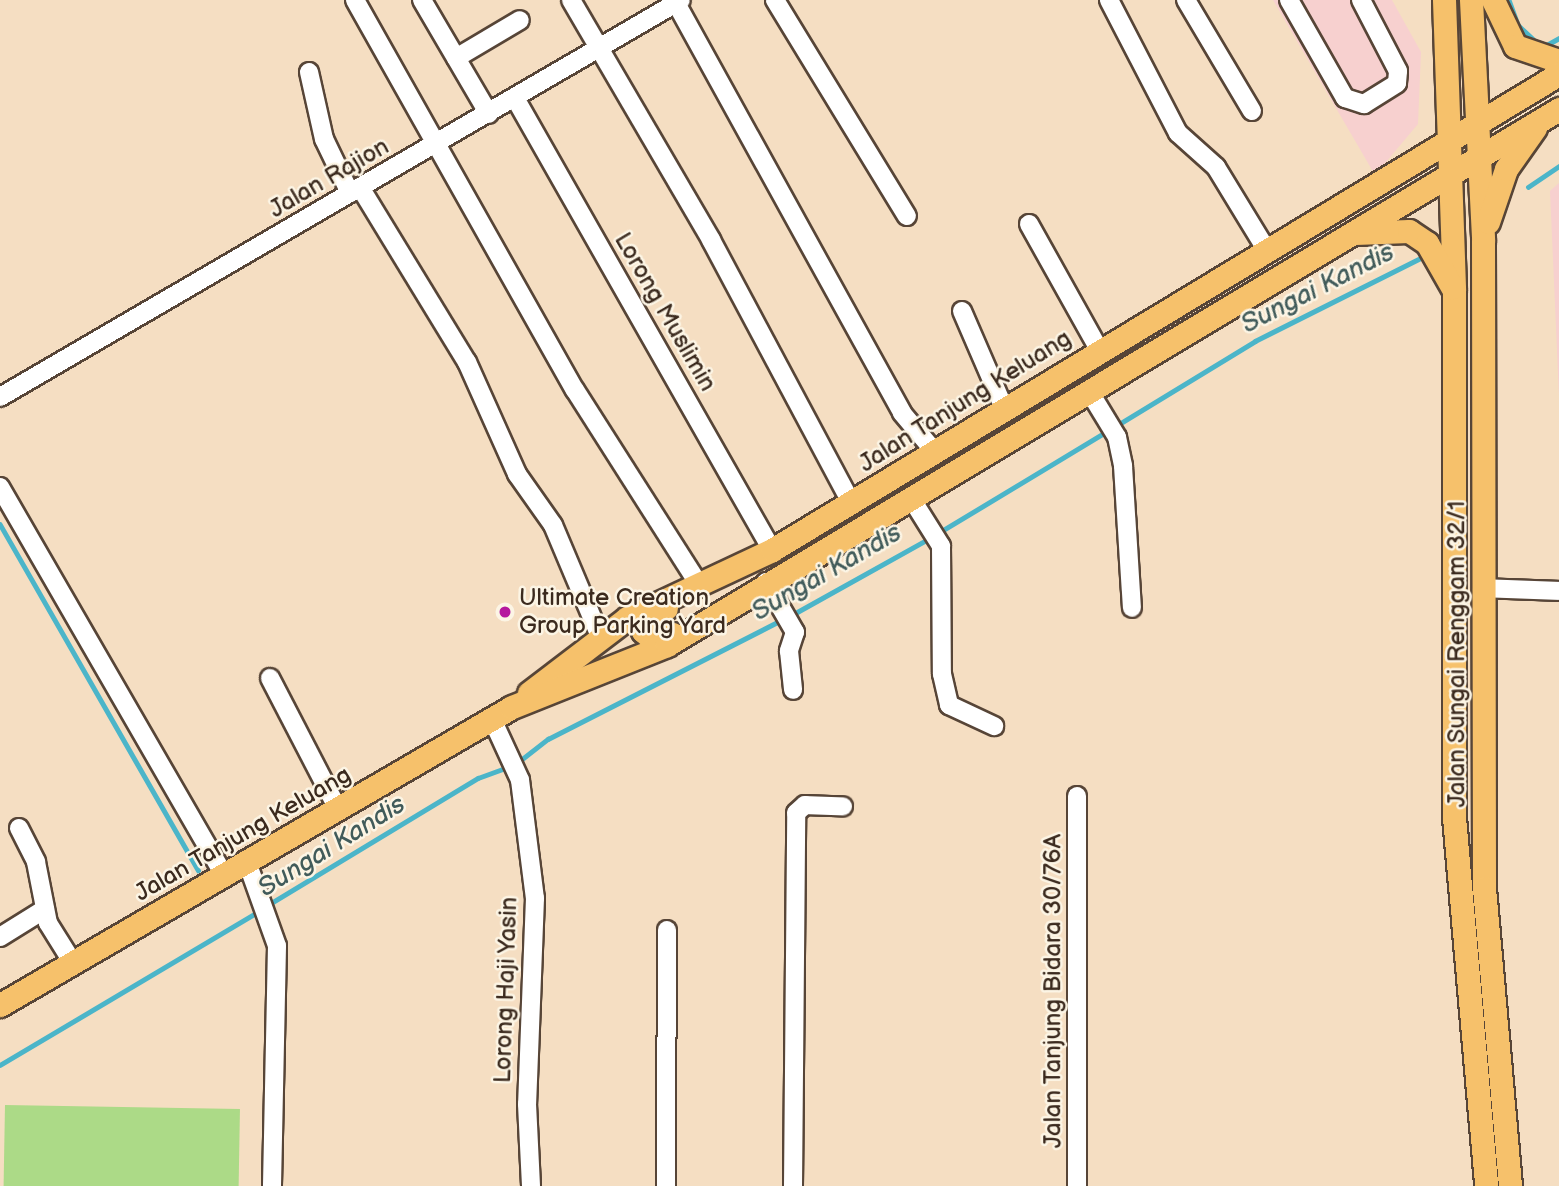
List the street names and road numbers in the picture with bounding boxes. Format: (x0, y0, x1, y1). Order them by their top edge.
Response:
street label: Jalan Rajion (264, 132, 394, 224)
street label: Lorong Muslimin (608, 228, 722, 396)
street label: Jalan Tanjung Keluang (853, 324, 1077, 478)
street label: Jalan Sungai Renggam 32/1 (1443, 500, 1471, 808)
street label: Jalan Tanjung Keluang (129, 760, 357, 908)
street label: Jalan Tanjung Bidara 30/76A (1039, 834, 1067, 1148)
street label: Lorong Haji Yasin (488, 896, 524, 1084)

